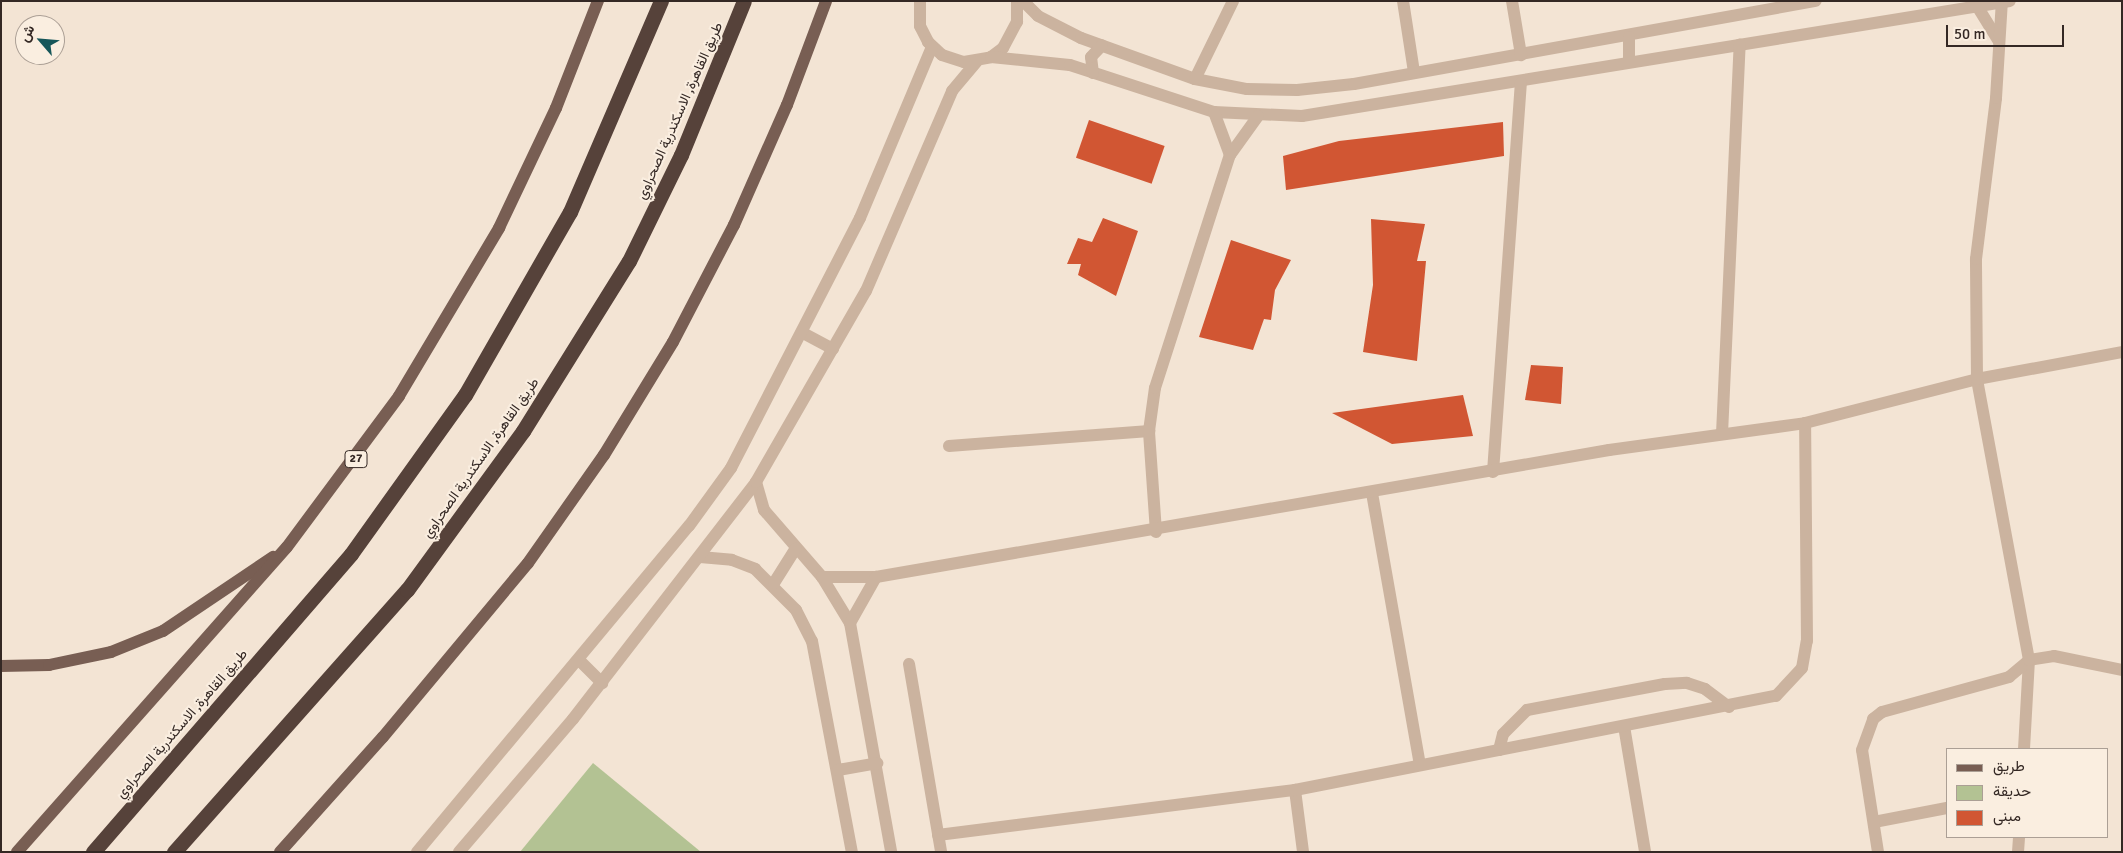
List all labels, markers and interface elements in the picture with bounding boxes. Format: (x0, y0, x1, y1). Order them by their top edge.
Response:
north arrow (15, 15, 65, 65)
scale bar (1948, 15, 2066, 47)
street label: طريق القاهرة, الاسكندرية الصحراوي (633, 20, 727, 202)
text: ش (16, 22, 38, 45)
text: 50 m (1954, 25, 1985, 43)
street label: طريق القاهرة, الاسكندرية الصحراوي (419, 375, 543, 541)
road number: 27 (344, 449, 368, 468)
street label: طريق القاهرة, الاسكندرية الصحراوي (113, 646, 251, 802)
legend (1946, 748, 2108, 838)
text: طريق (1993, 757, 2025, 775)
text: حديقة (1993, 782, 2031, 800)
text: مبنى (1993, 807, 2021, 825)

